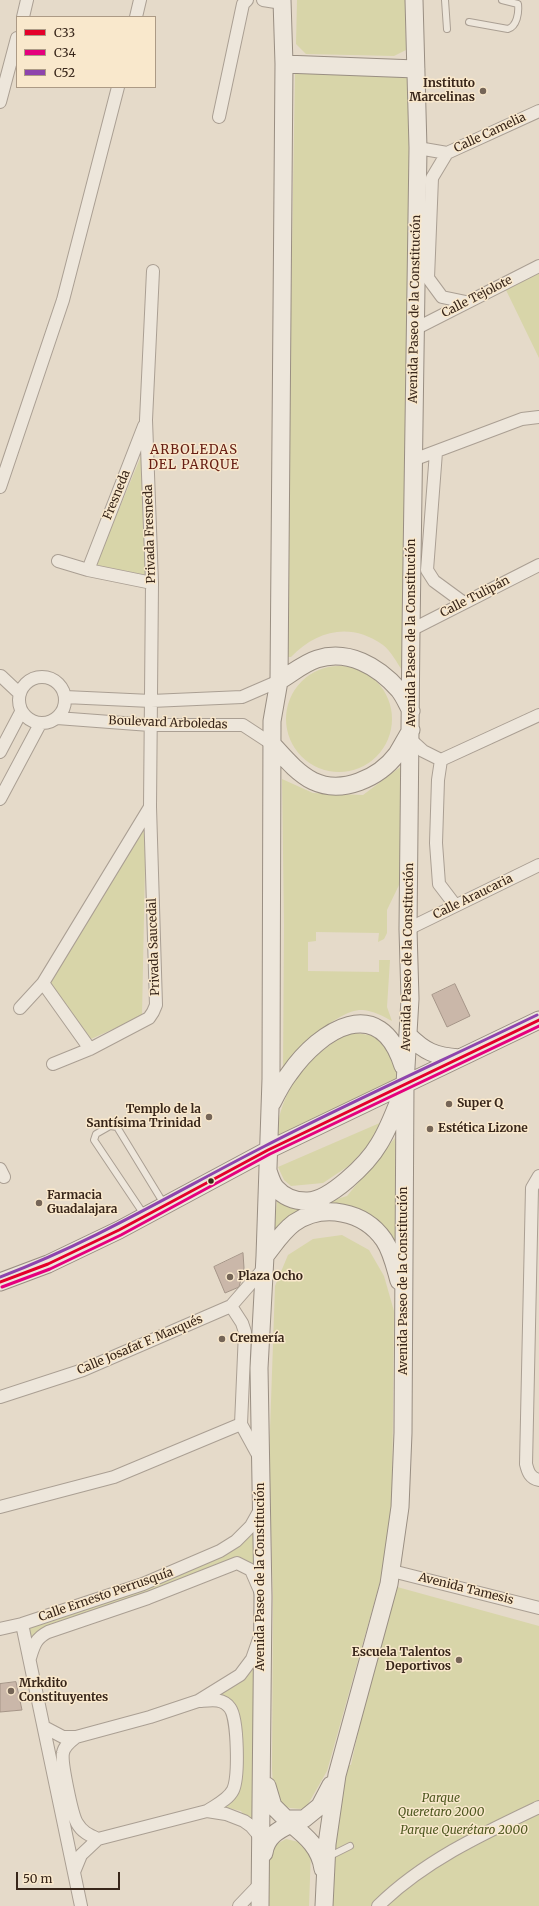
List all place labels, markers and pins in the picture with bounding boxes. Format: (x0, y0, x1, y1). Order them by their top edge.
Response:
place label: Instituto Marcelinas (409, 77, 475, 105)
marker: Instituto Marcelinas (478, 86, 488, 96)
place label: Super Q (457, 1097, 503, 1111)
marker: Super Q (444, 1099, 454, 1109)
place label: Templo de la Santísima Trinidad (86, 1103, 201, 1131)
marker: Templo de la Santísima Trinidad (204, 1112, 214, 1122)
place label: Estética Lizone (438, 1122, 528, 1136)
marker: Estética Lizone (425, 1124, 435, 1134)
unlabelled marker (206, 1176, 216, 1186)
place label: Farmacia Guadalajara (47, 1189, 117, 1217)
marker: Farmacia Guadalajara (34, 1198, 44, 1208)
place label: Plaza Ocho (238, 1270, 303, 1284)
marker: Plaza Ocho (225, 1272, 235, 1282)
place label: Cremería (230, 1332, 284, 1346)
marker: Cremería (217, 1334, 227, 1344)
place label: Escuela Talentos Deportivos (352, 1646, 451, 1674)
marker: Escuela Talentos Deportivos (454, 1655, 464, 1665)
place label: Mrkdito Constituyentes (19, 1677, 108, 1705)
marker: Mrkdito Constituyentes (6, 1686, 16, 1696)

